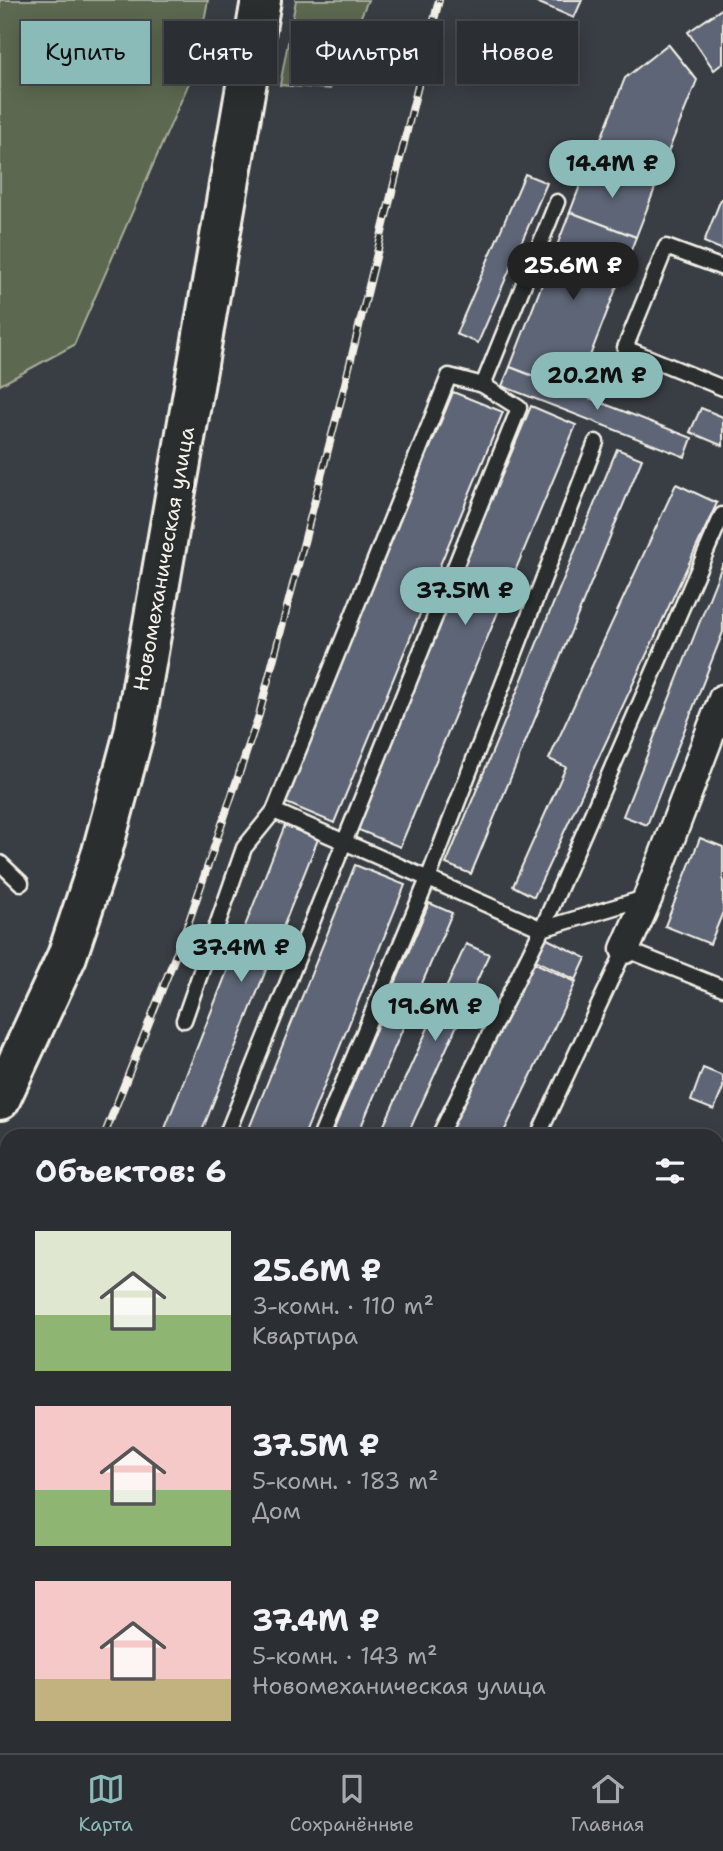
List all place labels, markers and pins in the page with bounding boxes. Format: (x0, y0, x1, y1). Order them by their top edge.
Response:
pin: 14.4M ₽ (547, 140, 677, 200)
pin: 25.6M ₽ (508, 243, 638, 302)
pin: 20.2M ₽ (532, 352, 662, 412)
pin: 37.5M ₽ (400, 568, 530, 627)
pin: 37.4M ₽ (176, 925, 306, 984)
pin: 19.6M ₽ (370, 984, 500, 1043)

